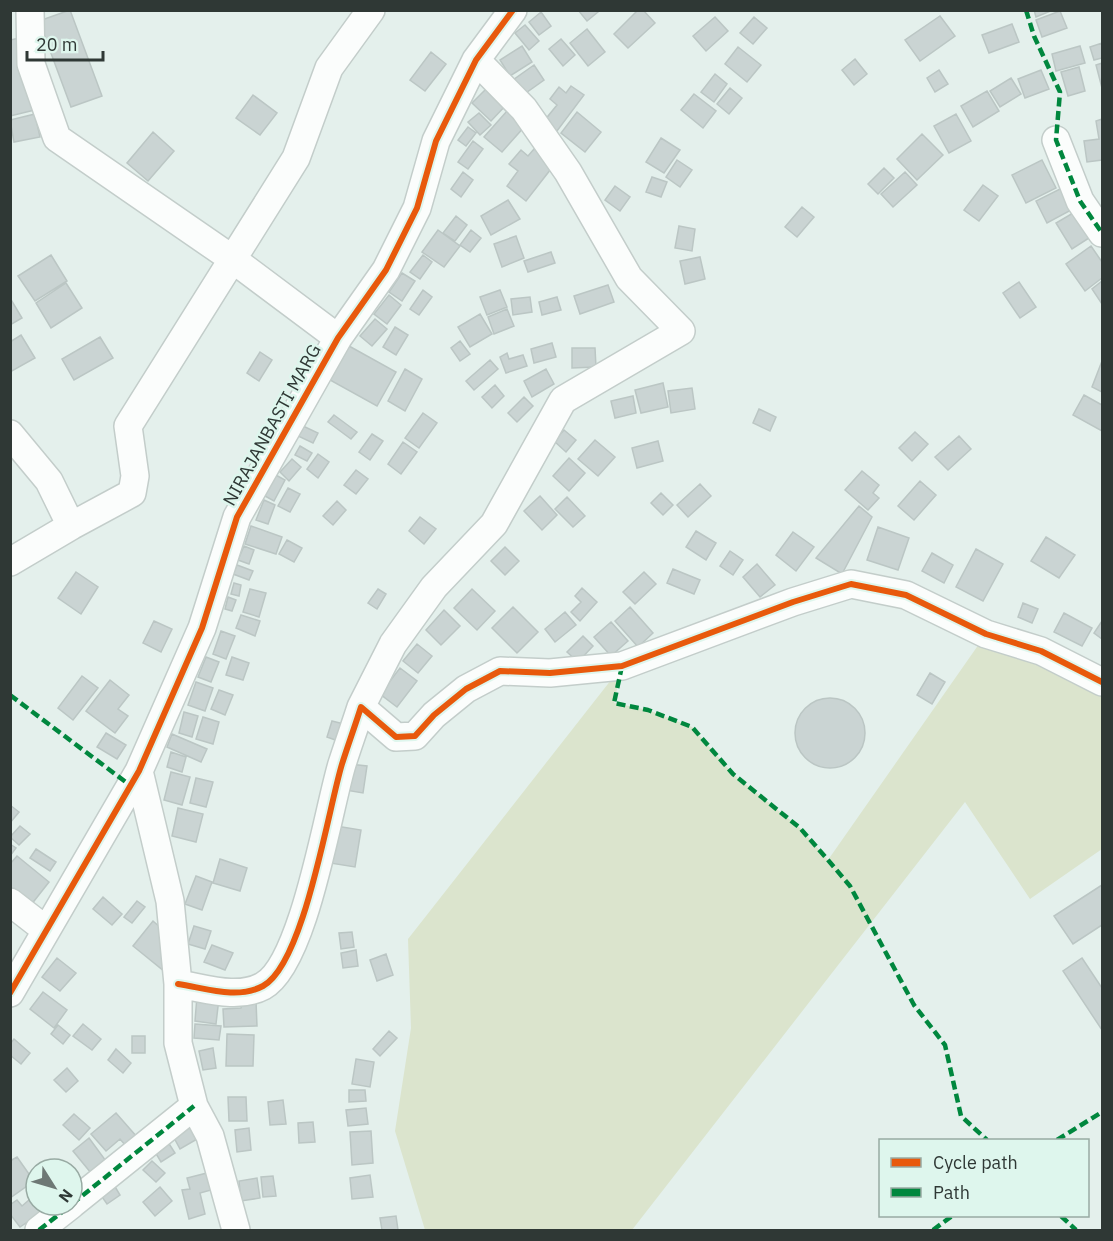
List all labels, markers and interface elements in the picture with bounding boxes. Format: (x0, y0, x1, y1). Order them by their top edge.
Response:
scale bar (27, 24, 104, 62)
text: 20 m (36, 33, 78, 56)
street label: NIRAJANBASTI MARG (218, 340, 326, 510)
legend (879, 1139, 1089, 1217)
text: Cycle path (933, 1151, 1018, 1174)
north arrow (24, 1157, 84, 1217)
text: Path (933, 1181, 970, 1204)
text: N (55, 1185, 77, 1207)

